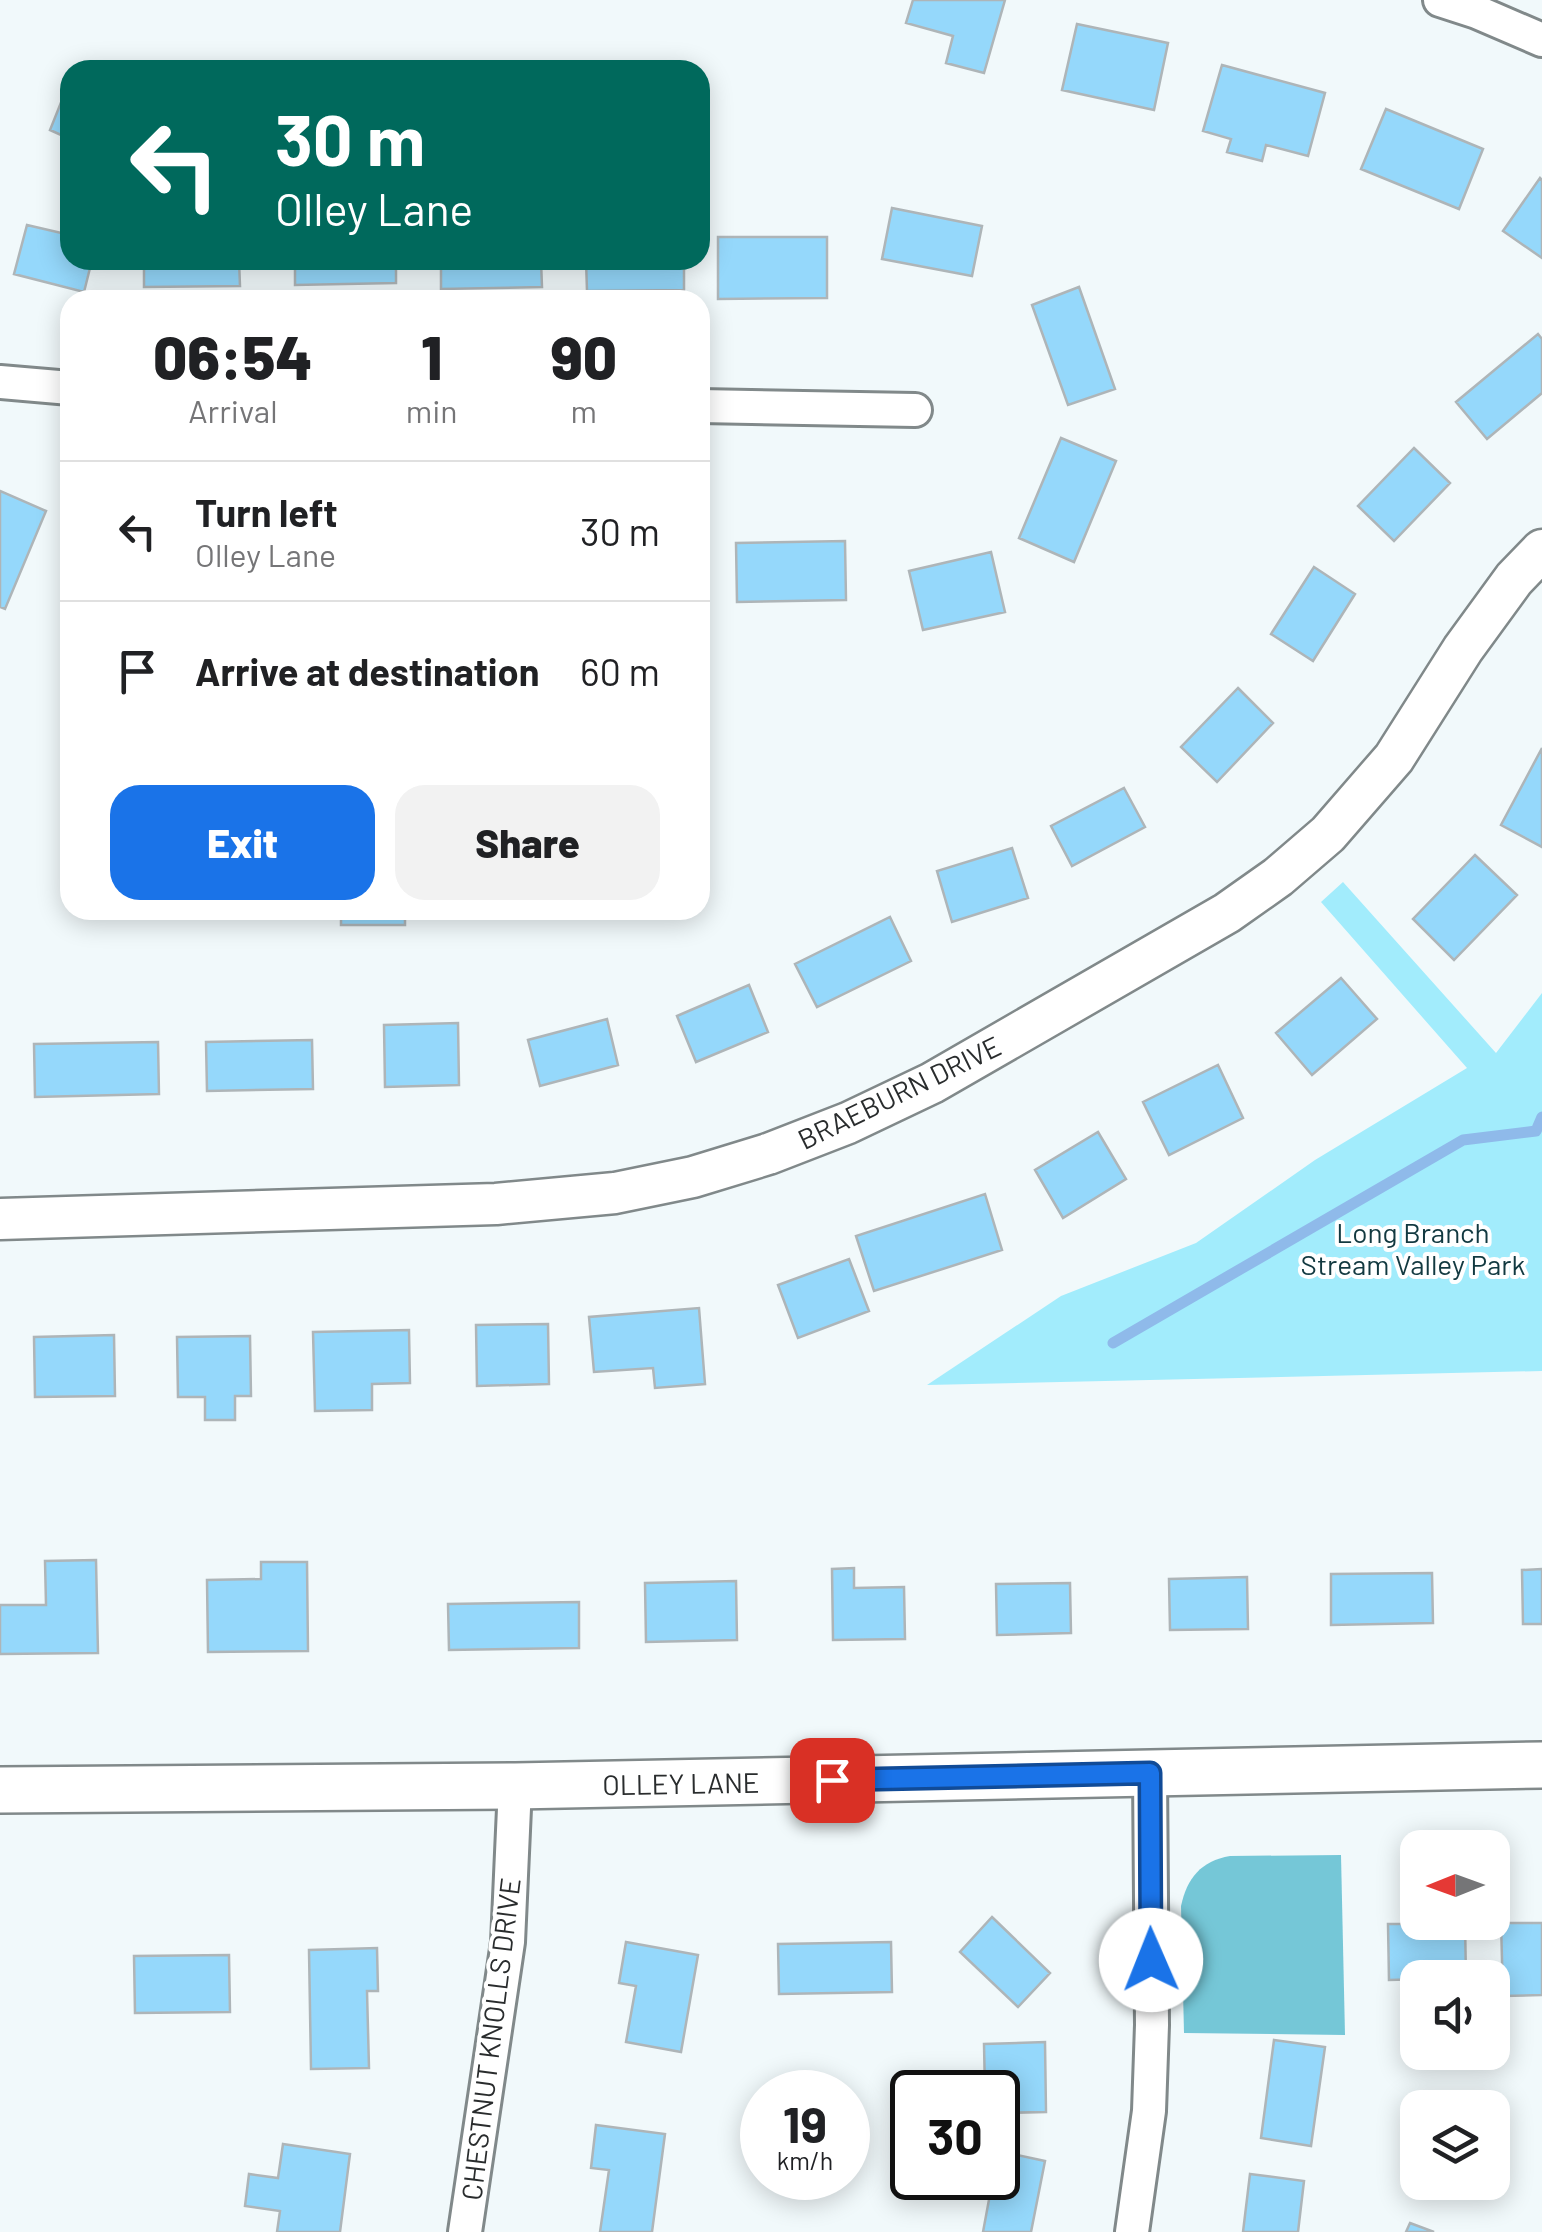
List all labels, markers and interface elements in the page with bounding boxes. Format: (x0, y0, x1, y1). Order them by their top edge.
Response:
text: 30 m (275, 96, 425, 180)
icon: left (110, 100, 240, 230)
text: Olley Lane (275, 181, 473, 235)
text: 06:54 (153, 320, 313, 392)
text: 1 (421, 320, 442, 392)
text: 90 (551, 320, 617, 392)
text: Arrival (188, 391, 278, 429)
text: min (406, 391, 458, 429)
text: m (571, 391, 597, 429)
text: Turn left (195, 489, 338, 535)
icon: left (110, 504, 165, 559)
text: 30 m (580, 508, 660, 554)
text: Olley Lane (195, 535, 336, 573)
icon: arrive (110, 644, 165, 699)
text: Arrive at destination (195, 648, 540, 694)
text: 60 m (580, 648, 660, 694)
button: Exit (110, 785, 375, 900)
button: Share (395, 785, 660, 900)
street label: BRAEBURN DRIVE (792, 1028, 1006, 1156)
park label: Long Branch Stream Valley Park (1301, 1215, 1525, 1281)
pin (790, 1738, 875, 1823)
icon: arrive (805, 1753, 860, 1808)
street label: OLLEY LANE (602, 1765, 760, 1801)
north arrow (1400, 1830, 1510, 1940)
map controls (1400, 1830, 1510, 2200)
street label: CHESTNUT KNOLLS DRIVE (453, 1876, 527, 2202)
position arrow (1099, 1908, 1203, 2012)
button: sound (1400, 1960, 1510, 2070)
speed limit sign: 30 (890, 2070, 1020, 2200)
button: layers (1400, 2090, 1510, 2200)
text: 19 (783, 2093, 827, 2153)
text: km/h (777, 2145, 833, 2175)

